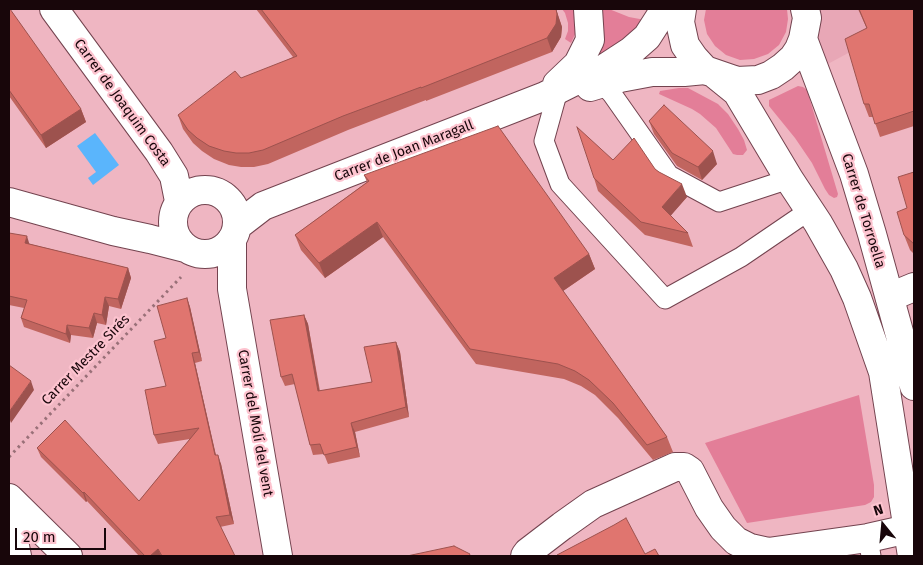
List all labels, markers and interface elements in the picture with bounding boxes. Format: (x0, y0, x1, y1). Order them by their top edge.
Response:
street label: Carrer de Joaquim Costa (70, 36, 174, 170)
street label: Carrer de Joan Maragall (332, 117, 476, 185)
street label: Carrer de Torroella (838, 152, 888, 270)
street label: Carrer Mestre Sirés (38, 311, 134, 409)
street label: Carrer del Molí del vent (234, 348, 276, 498)
north arrow (858, 500, 908, 550)
text: N (872, 501, 885, 520)
scale bar (18, 518, 109, 550)
text: 20 m (23, 528, 56, 546)

